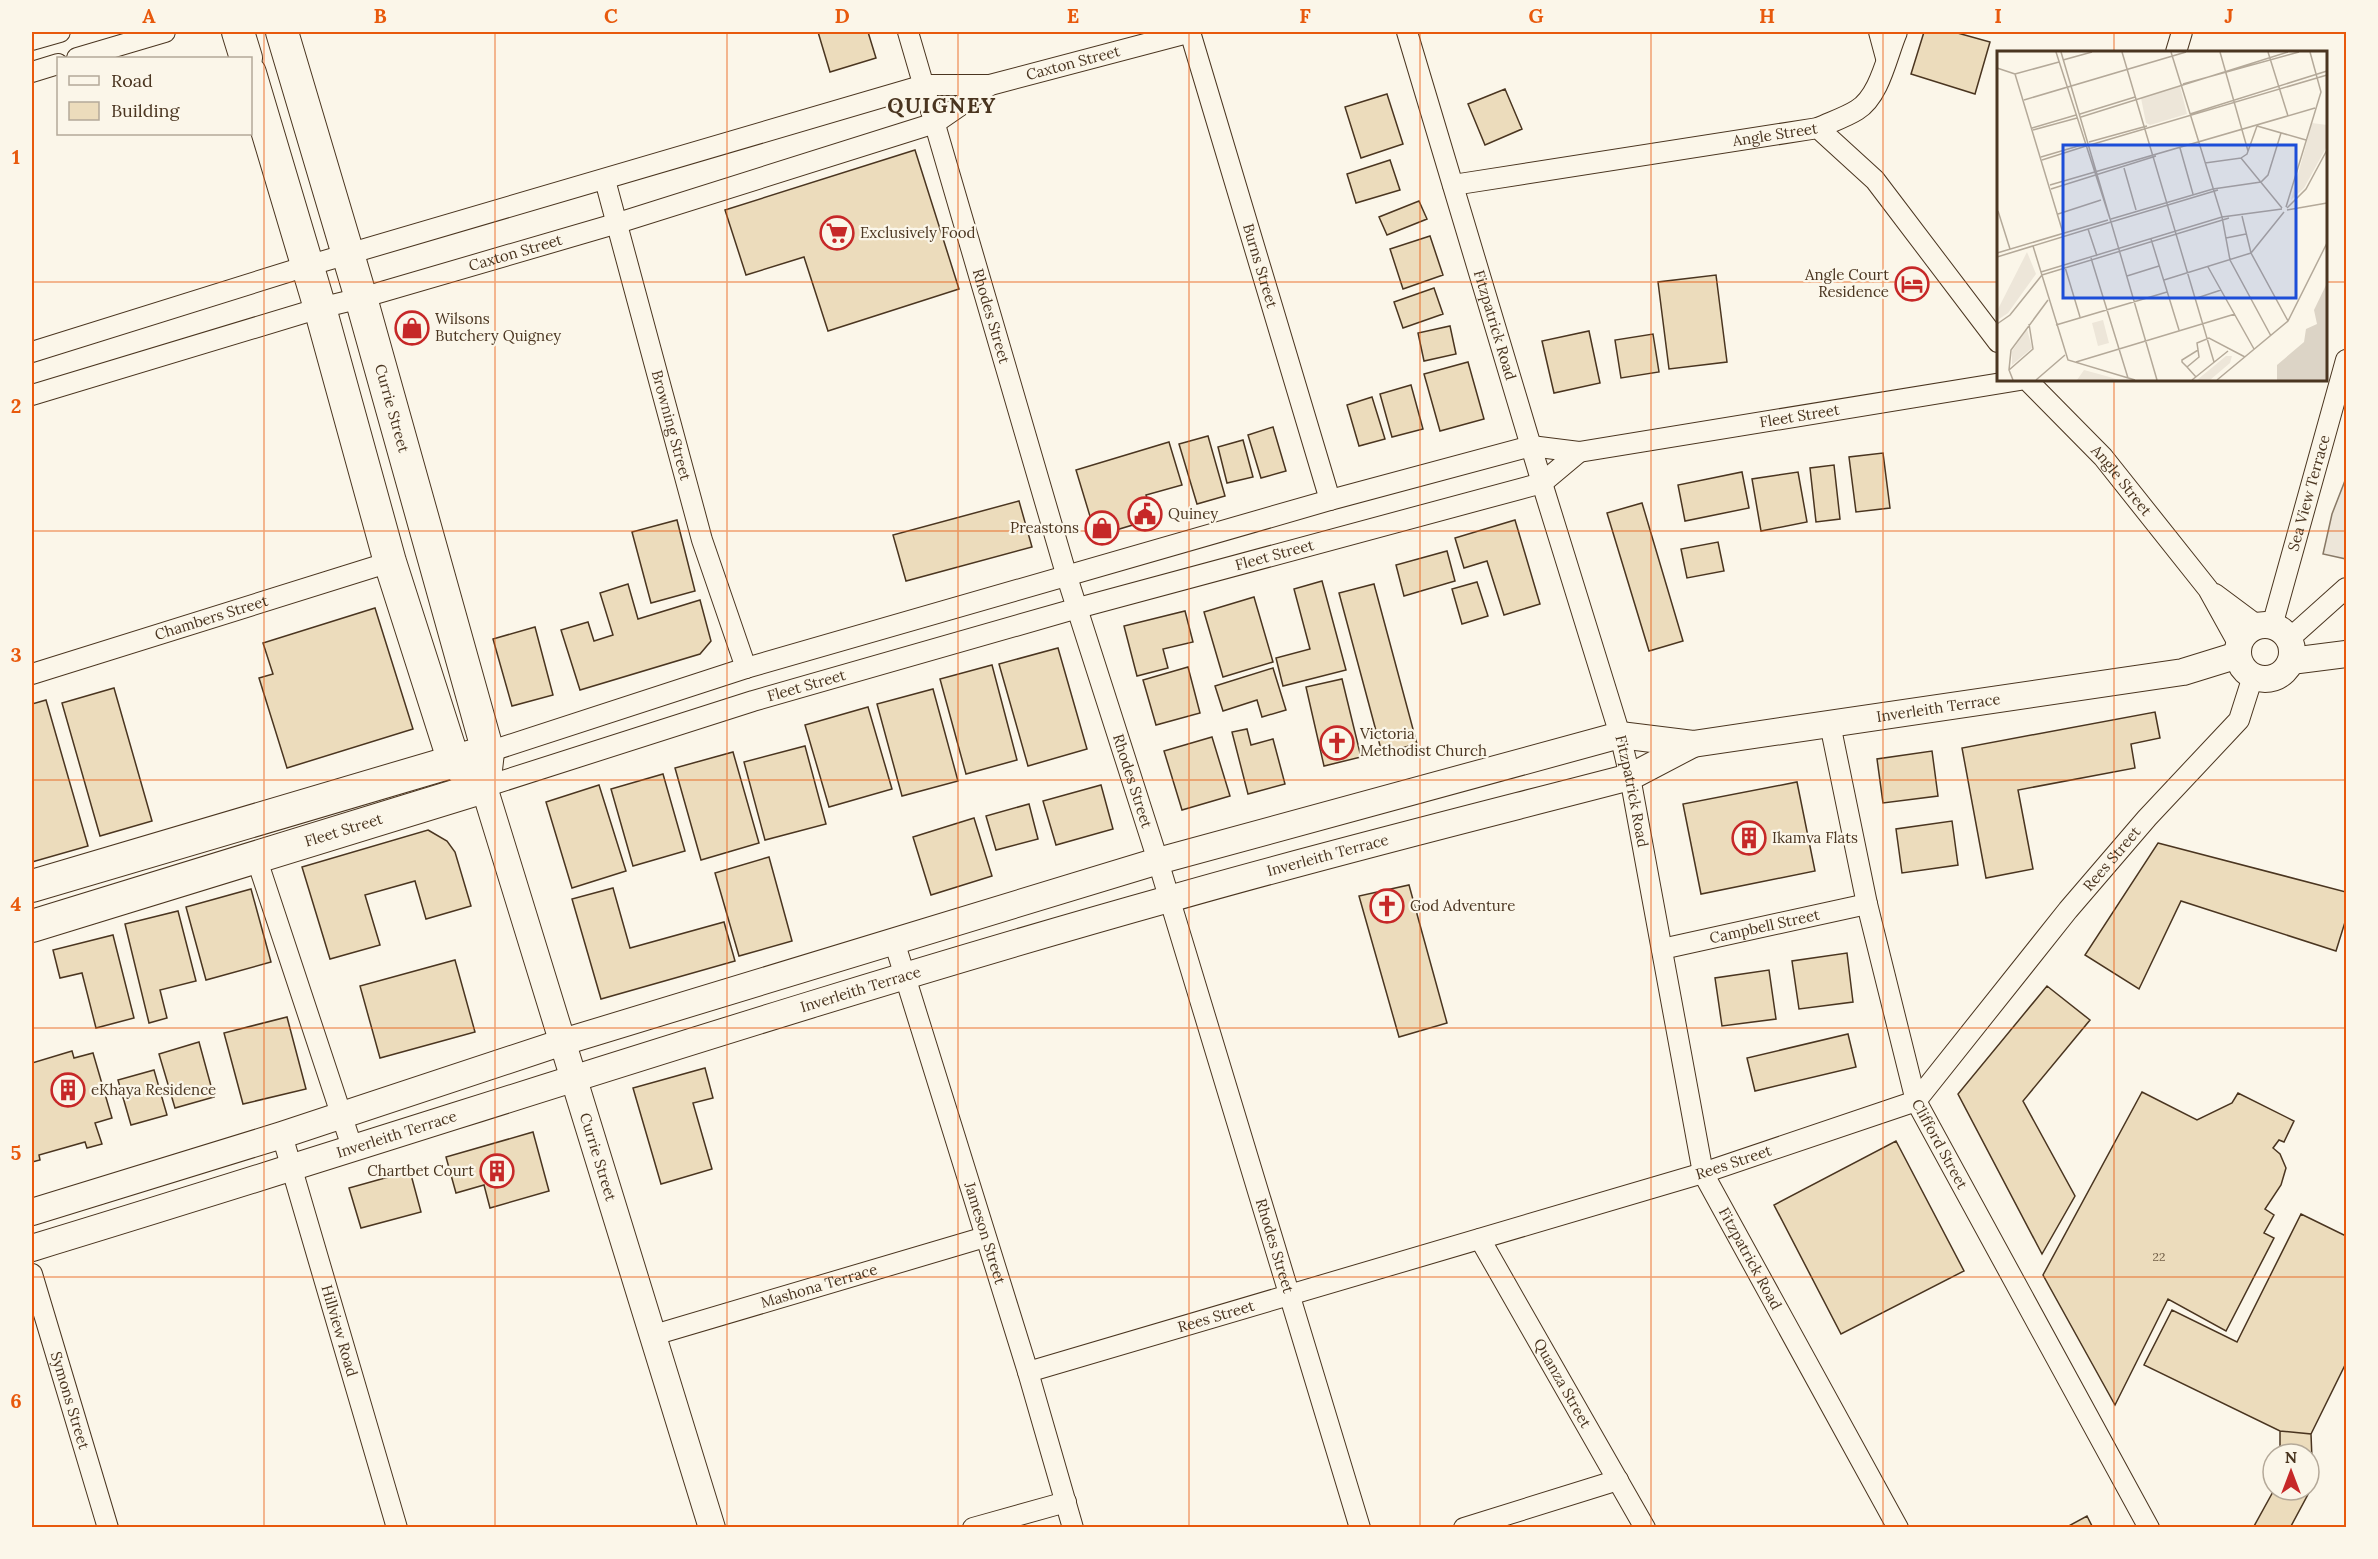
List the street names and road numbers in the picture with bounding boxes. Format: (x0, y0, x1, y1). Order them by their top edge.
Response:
street label: Caxton Street (1024, 41, 1122, 84)
street label: Angle Street (1730, 118, 1819, 150)
street label: Burns Street (1239, 221, 1282, 310)
street label: Caxton Street (466, 230, 564, 275)
street label: Rhodes Street (969, 266, 1014, 366)
street label: Fitzpatrick Road (1470, 268, 1521, 382)
street label: Currie Street (371, 362, 414, 455)
street label: Browning Street (648, 368, 696, 483)
street label: Fleet Street (1758, 400, 1841, 431)
street label: Sea View Terrace (2283, 433, 2334, 553)
street label: Angle Street (2087, 440, 2156, 520)
street label: Fleet Street (1233, 535, 1316, 574)
street label: Chambers Street (152, 591, 270, 644)
street label: Fleet Street (765, 665, 848, 705)
street label: Inverleith Terrace (1875, 689, 2002, 726)
street label: Rhodes Street (1109, 731, 1157, 831)
street label: Fitzpatrick Road (1611, 733, 1653, 849)
street label: Fleet Street (302, 809, 385, 851)
street label: Rees Street (2079, 822, 2145, 895)
street label: Inverleith Terrace (1265, 830, 1390, 880)
street label: Campbell Street (1708, 905, 1821, 947)
street label: Inverleith Terrace (798, 962, 923, 1016)
street label: Clifford Street (1908, 1096, 1972, 1192)
street label: Inverleith Terrace (334, 1106, 459, 1162)
street label: Currie Street (576, 1110, 621, 1203)
street label: Rees Street (1693, 1140, 1774, 1184)
street label: Jameson Street (960, 1179, 1010, 1287)
street label: Rhodes Street (1252, 1196, 1298, 1295)
street label: Fitzpatrick Road (1715, 1204, 1786, 1313)
street label: Mashona Terrace (758, 1259, 879, 1312)
street label: Hillview Road (317, 1283, 362, 1379)
street label: Rees Street (1175, 1296, 1257, 1336)
street label: Quanza Street (1530, 1335, 1596, 1431)
street label: Symons Street (47, 1349, 94, 1452)

